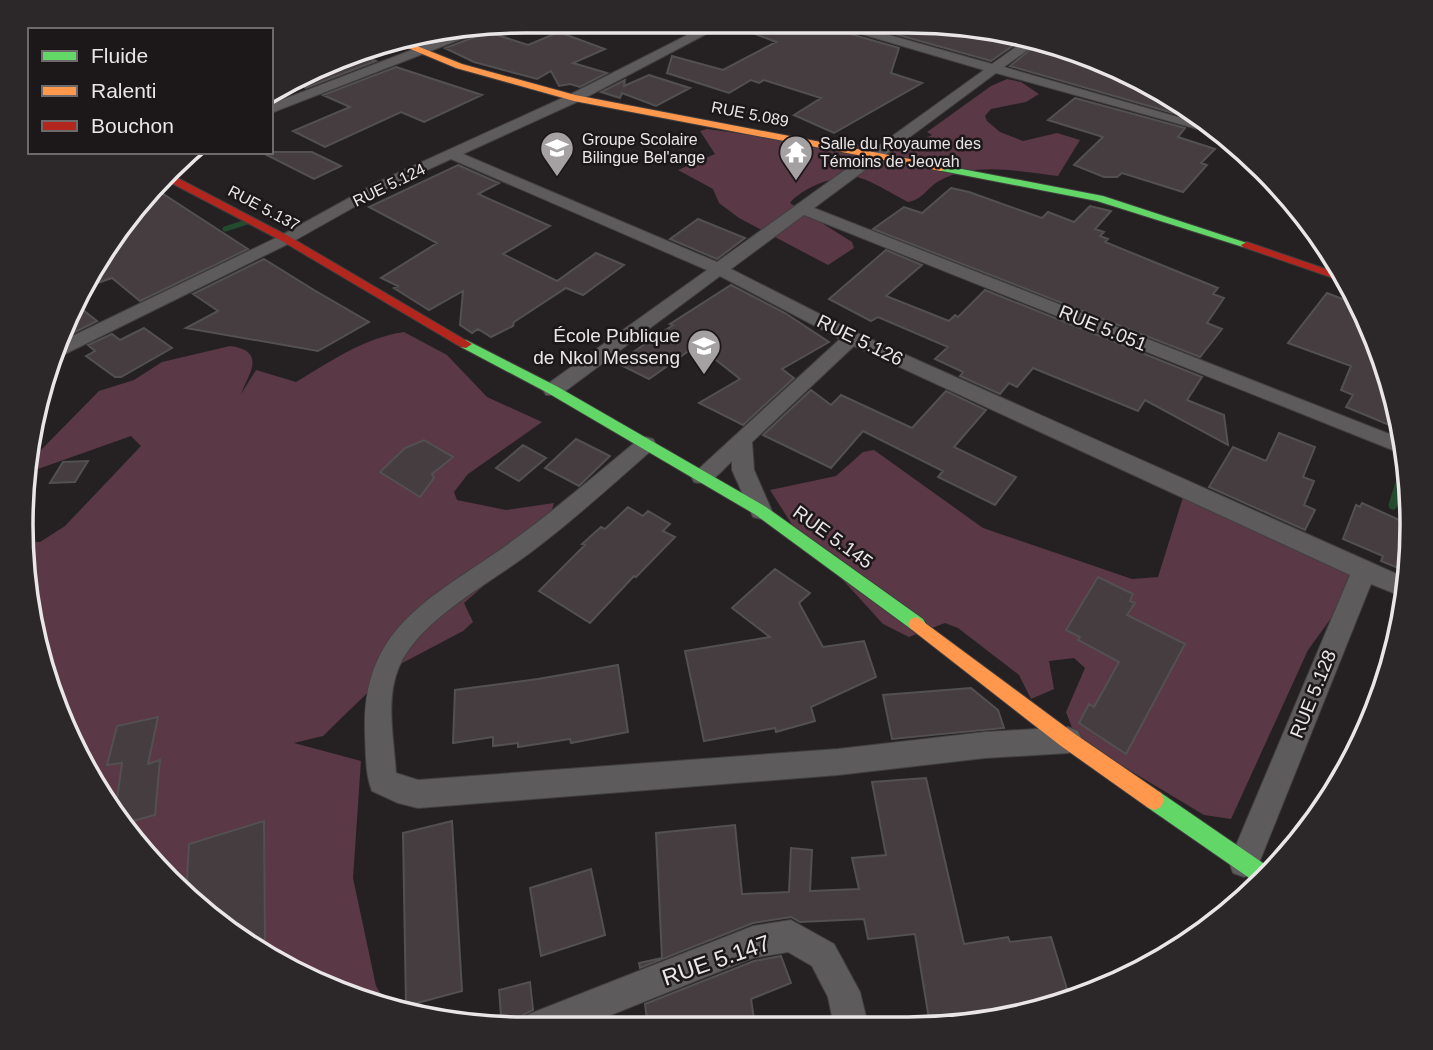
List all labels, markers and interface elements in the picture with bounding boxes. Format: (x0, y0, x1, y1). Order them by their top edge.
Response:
legend (28, 28, 273, 154)
text: Fluide (91, 44, 148, 67)
text: Ralenti (91, 79, 156, 102)
street label: RUE 5.089 (710, 98, 790, 130)
text: Bouchon (91, 114, 174, 137)
school or university icon: Groupe Scolaire Bilingue Bel'ange (538, 129, 576, 178)
place label: Groupe Scolaire Bilingue Bel'ange (582, 131, 705, 166)
temple icon: Salle du Royaume des Témoins de Jeovah (777, 133, 815, 182)
place label: Salle du Royaume des Témoins de Jeovah (820, 135, 981, 170)
street label: RUE 5.124 (350, 160, 428, 210)
street label: RUE 5.137 (225, 182, 303, 234)
street label: RUE 5.051 (1056, 301, 1150, 355)
street label: RUE 5.126 (814, 310, 906, 370)
place label: École Publique de Nkol Messeng (533, 325, 680, 368)
school or university icon: École Publique de Nkol Messeng (685, 327, 723, 376)
street label: RUE 5.145 (789, 501, 877, 573)
street label: RUE 5.128 (1286, 647, 1340, 741)
street label: RUE 5.147 (659, 929, 773, 991)

